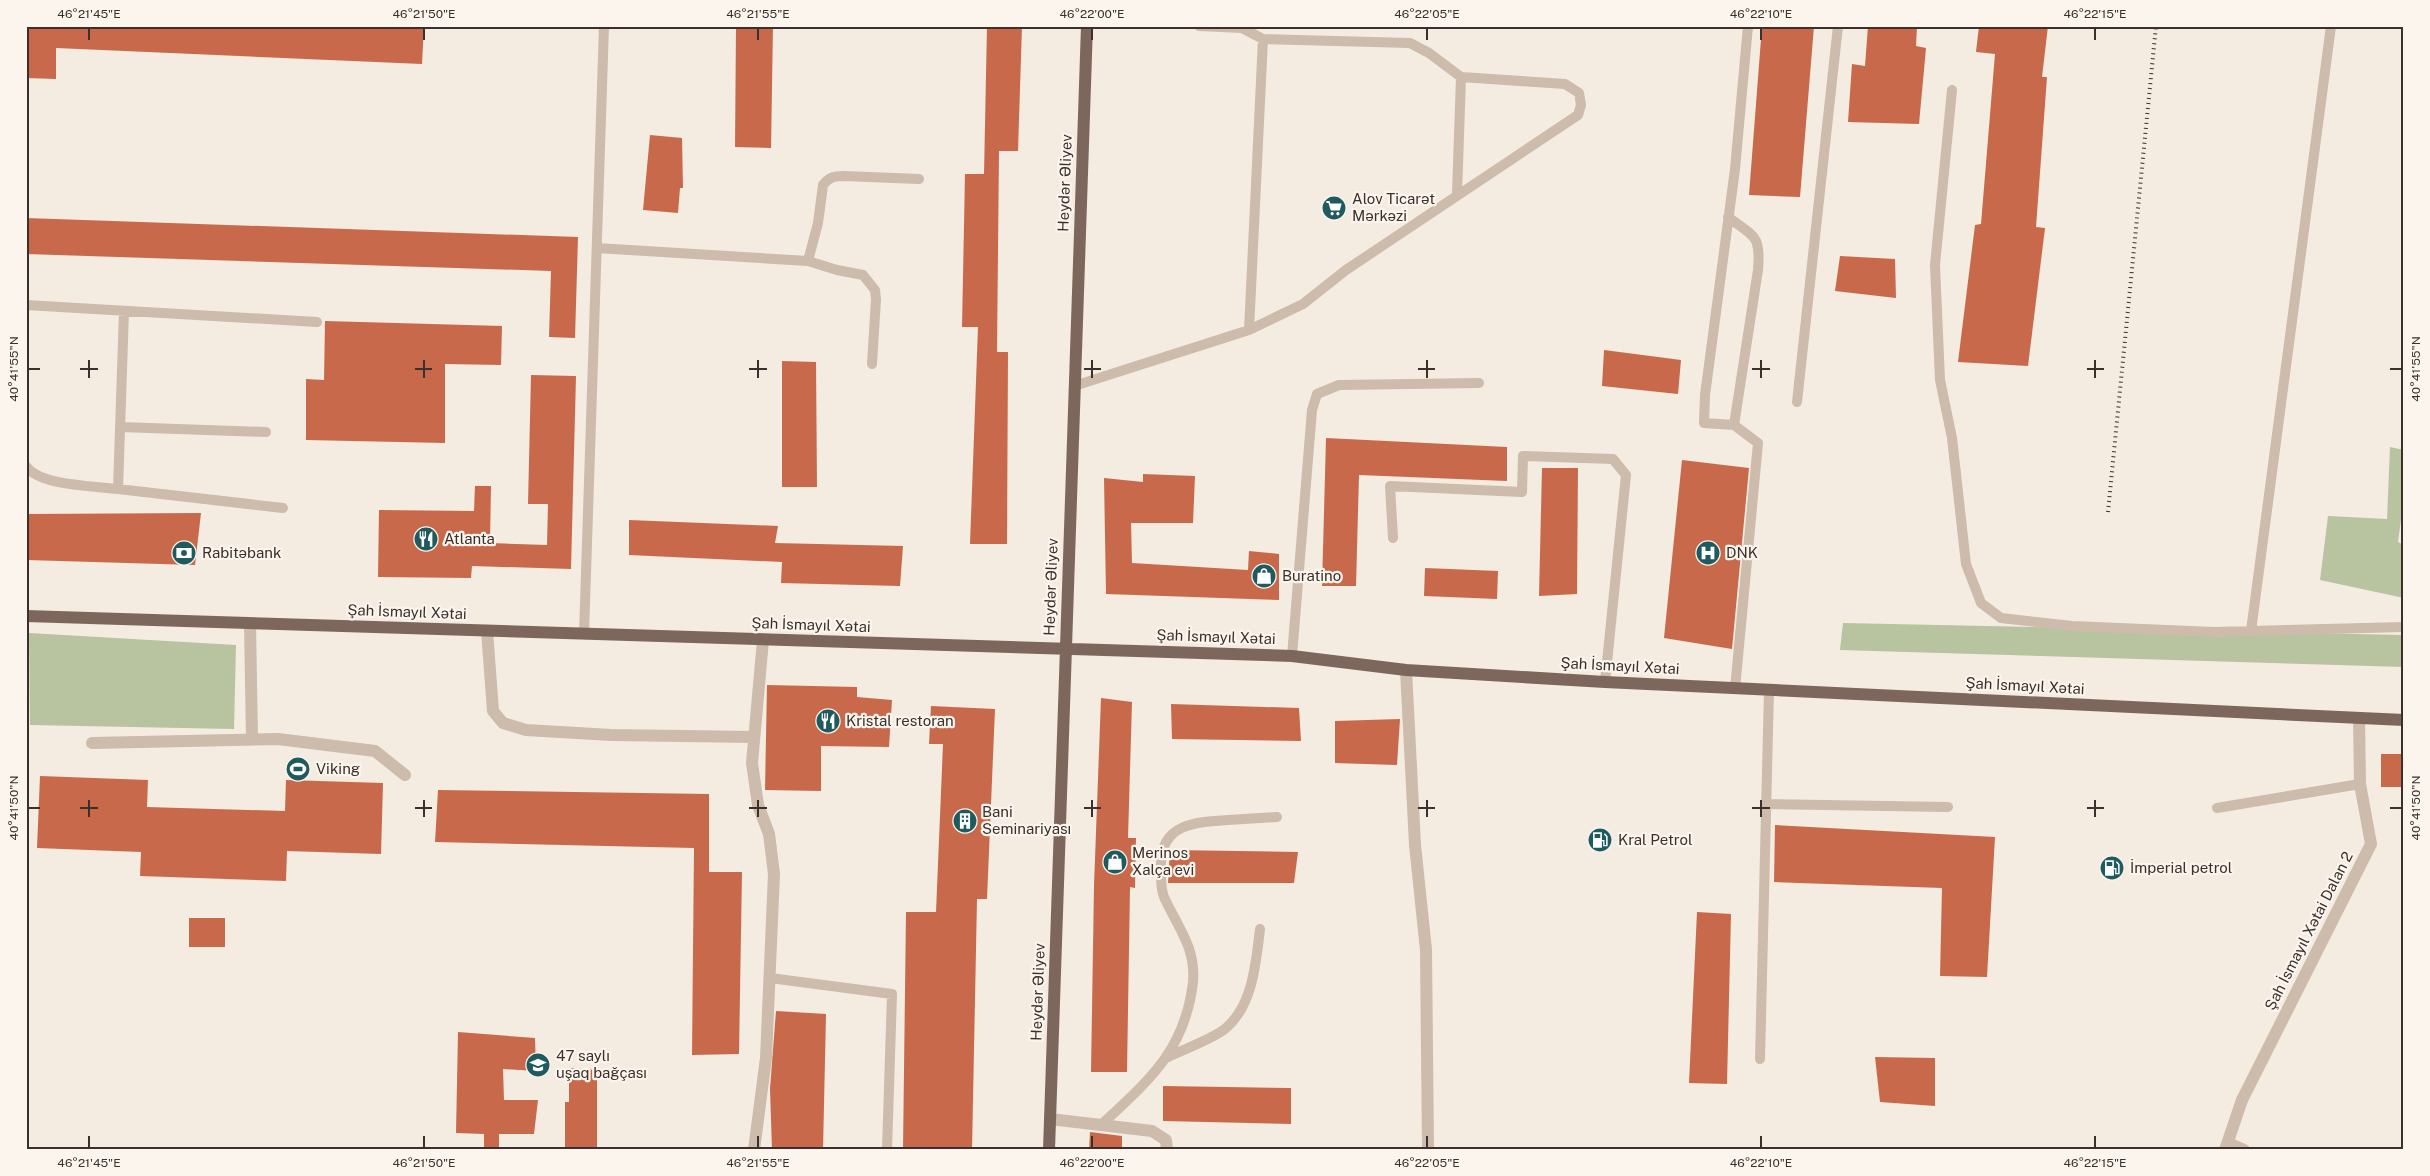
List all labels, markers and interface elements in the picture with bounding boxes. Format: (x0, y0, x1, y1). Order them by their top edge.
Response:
text: 46°21'45"E (57, 7, 121, 21)
text: 46°21'50"E (392, 7, 456, 21)
text: 46°21'55"E (726, 7, 790, 21)
text: 46°22'00"E (1059, 7, 1125, 21)
text: 46°22'05"E (1394, 7, 1460, 21)
text: 46°22'10"E (1730, 7, 1792, 21)
text: 46°22'15"E (2064, 7, 2126, 21)
street label: Heydər Əliyev (1054, 134, 1075, 232)
place label: Alov Ticarət Mərkəzi (1352, 190, 1435, 224)
supermarket icon: Alov Ticarət Mərkəzi (1321, 195, 1347, 221)
text: 40°41'55"N (7, 336, 21, 402)
text: 40°41'55"N (2409, 336, 2423, 402)
restaurant icon: Atlanta (413, 526, 439, 552)
place label: Atlanta (444, 530, 495, 547)
street label: Heydər Əliyev (1040, 538, 1061, 636)
bank icon: Rabitəbank (171, 540, 197, 566)
hospital icon: DNK (1695, 540, 1721, 566)
place label: Rabitəbank (202, 544, 281, 561)
place label: DNK (1726, 544, 1758, 561)
shop icon: Buratino (1251, 563, 1277, 589)
place label: Buratino (1282, 567, 1341, 584)
street label: Şah İsmayıl Xətai (347, 600, 467, 622)
street label: Şah İsmayıl Xətai (751, 613, 871, 635)
street label: Şah İsmayıl Xətai (1156, 625, 1276, 647)
street label: Şah İsmayıl Xətai (1560, 653, 1680, 677)
street label: Şah İsmayıl Xətai (1965, 673, 2085, 697)
restaurant icon: Kristal restoran (815, 708, 841, 734)
place label: Kristal restoran (846, 712, 954, 729)
sports icon: Viking (285, 756, 311, 782)
place label: Viking (316, 760, 360, 777)
text: 40°41'50"N (7, 775, 21, 841)
text: 40°41'50"N (2409, 775, 2423, 841)
place label: Bani Seminariyası (982, 803, 1071, 837)
building icon: Bani Seminariyası (952, 808, 978, 834)
fuel station icon: Kral Petrol (1587, 827, 1613, 853)
place label: Kral Petrol (1618, 831, 1692, 848)
place label: Merinos Xalça evi (1132, 844, 1194, 878)
street label: Şah İsmayıl Xətai Dalan 2 (2260, 848, 2356, 1013)
shop icon: Merinos Xalça evi (1102, 849, 1128, 875)
fuel station icon: İmperial petrol (2099, 855, 2125, 881)
place label: İmperial petrol (2130, 858, 2232, 876)
street label: Heydər Əliyev (1027, 943, 1048, 1041)
place label: 47 saylı uşaq bağçası (556, 1047, 647, 1081)
school or university icon: 47 saylı uşaq bağçası (525, 1052, 551, 1078)
text: 46°21'45"E (57, 1156, 121, 1170)
text: 46°21'50"E (392, 1156, 456, 1170)
text: 46°21'55"E (726, 1156, 790, 1170)
text: 46°22'00"E (1059, 1156, 1125, 1170)
text: 46°22'05"E (1394, 1156, 1460, 1170)
text: 46°22'10"E (1730, 1156, 1792, 1170)
text: 46°22'15"E (2064, 1156, 2126, 1170)

